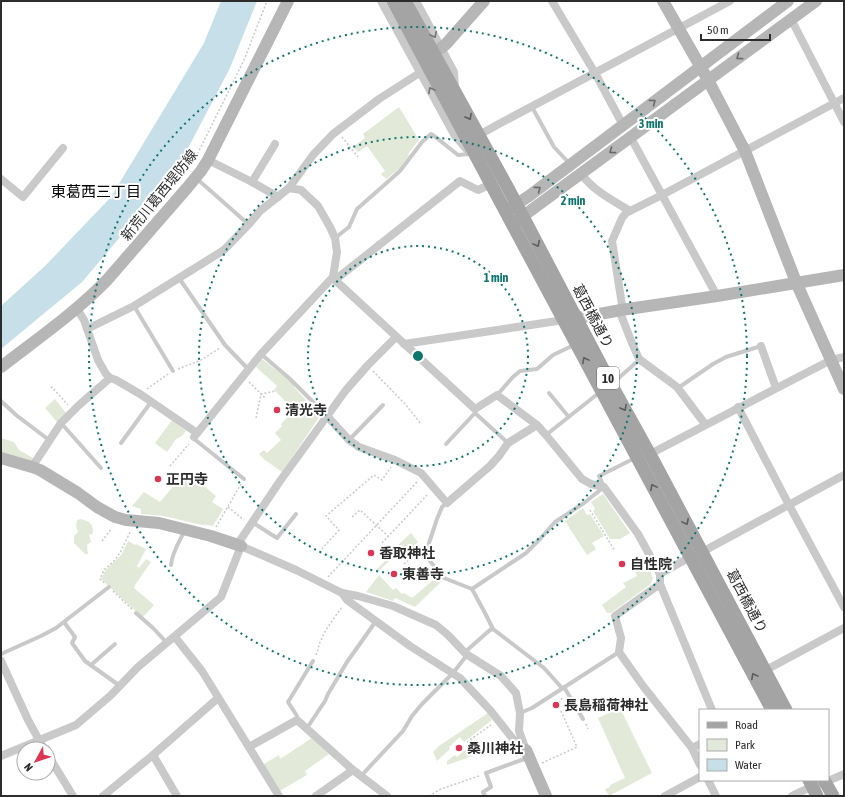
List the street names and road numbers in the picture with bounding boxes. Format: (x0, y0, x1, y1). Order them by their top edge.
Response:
street label: 新荒川葛西堤防線 (118, 146, 200, 244)
street label: 葛西橋通り (570, 281, 616, 351)
road number: 10 (597, 367, 619, 389)
street label: 葛西橋通り (724, 566, 770, 636)

